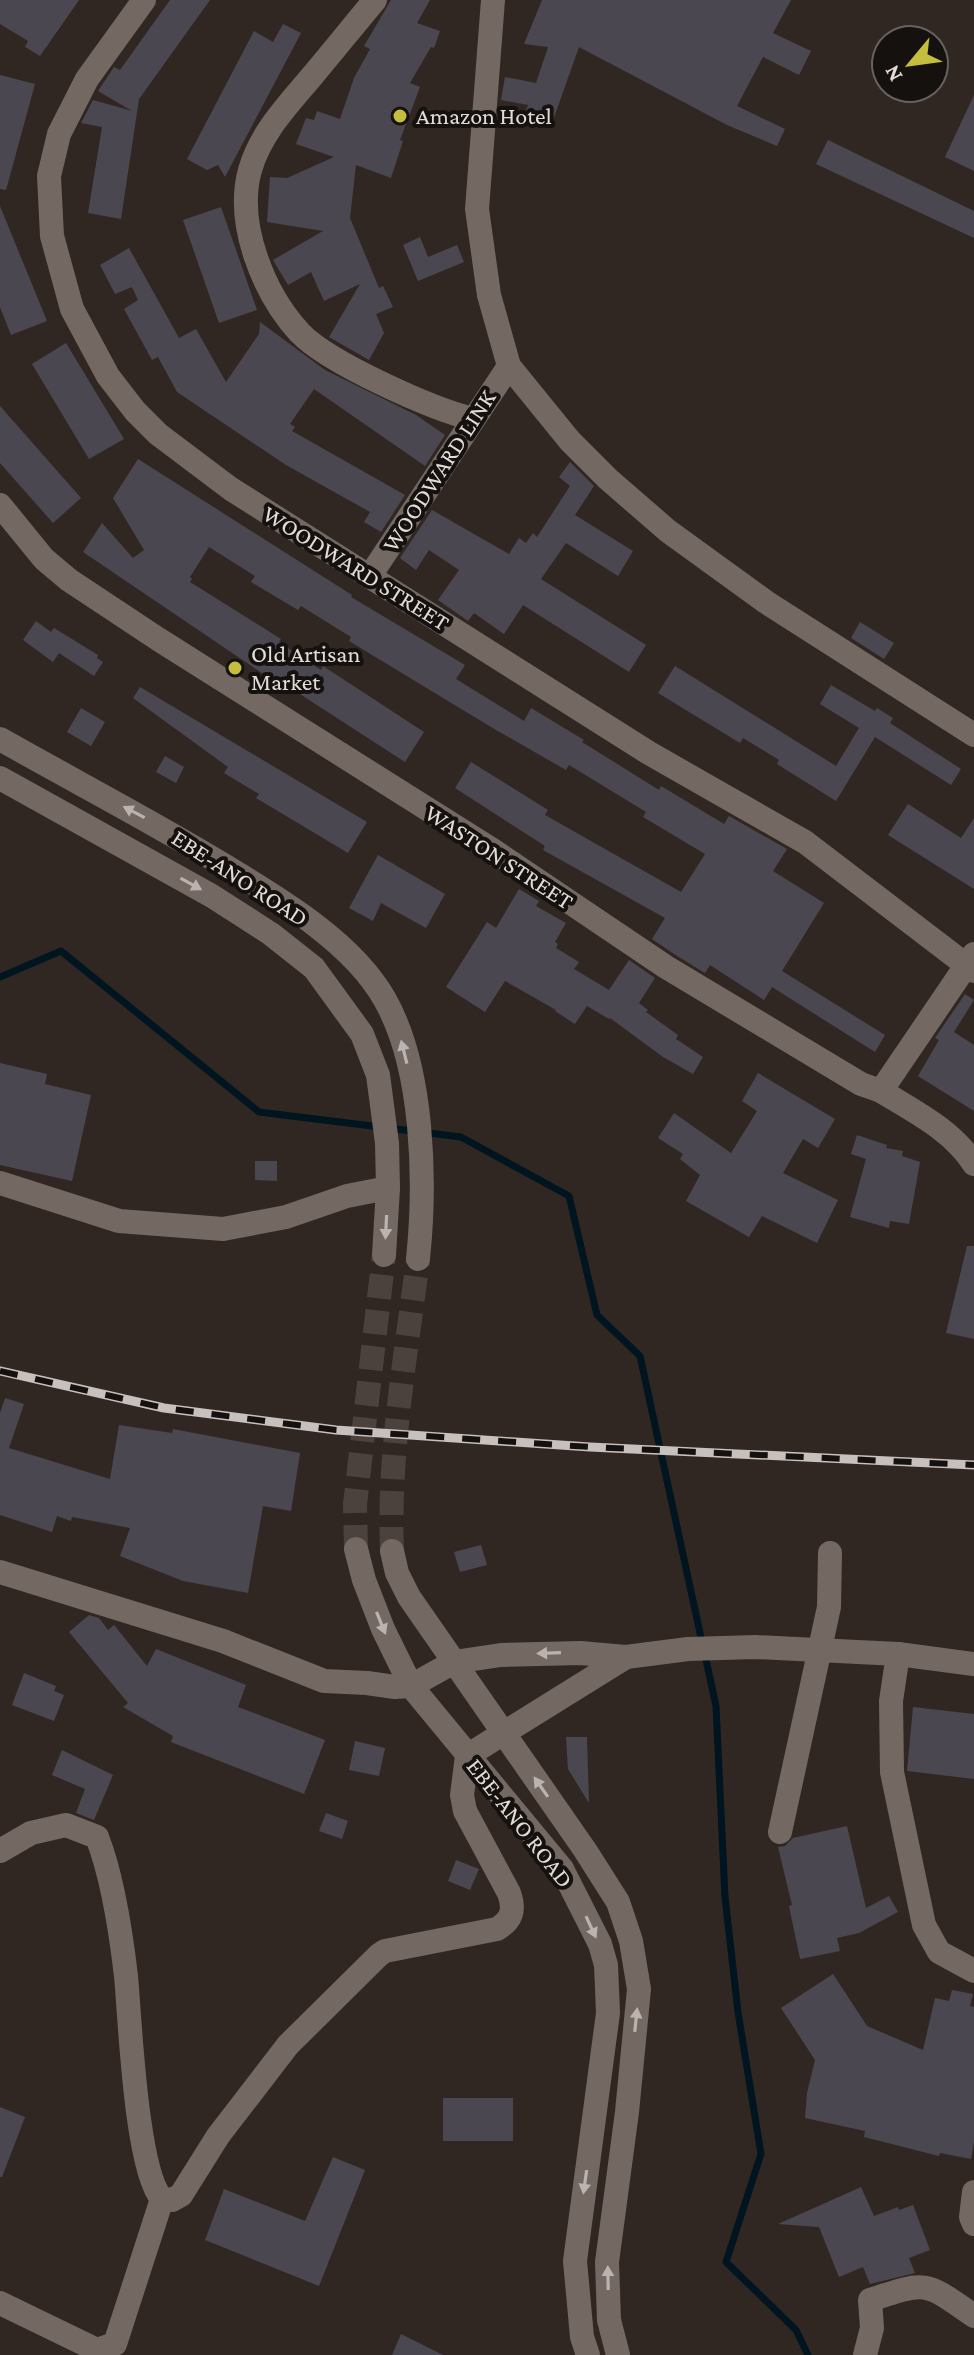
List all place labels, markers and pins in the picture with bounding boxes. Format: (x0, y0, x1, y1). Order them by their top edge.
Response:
place label: Amazon Hotel (416, 102, 552, 129)
marker: Amazon Hotel (391, 107, 409, 125)
place label: Old Artisan Market (251, 640, 360, 695)
marker: Old Artisan Market (226, 659, 244, 677)

